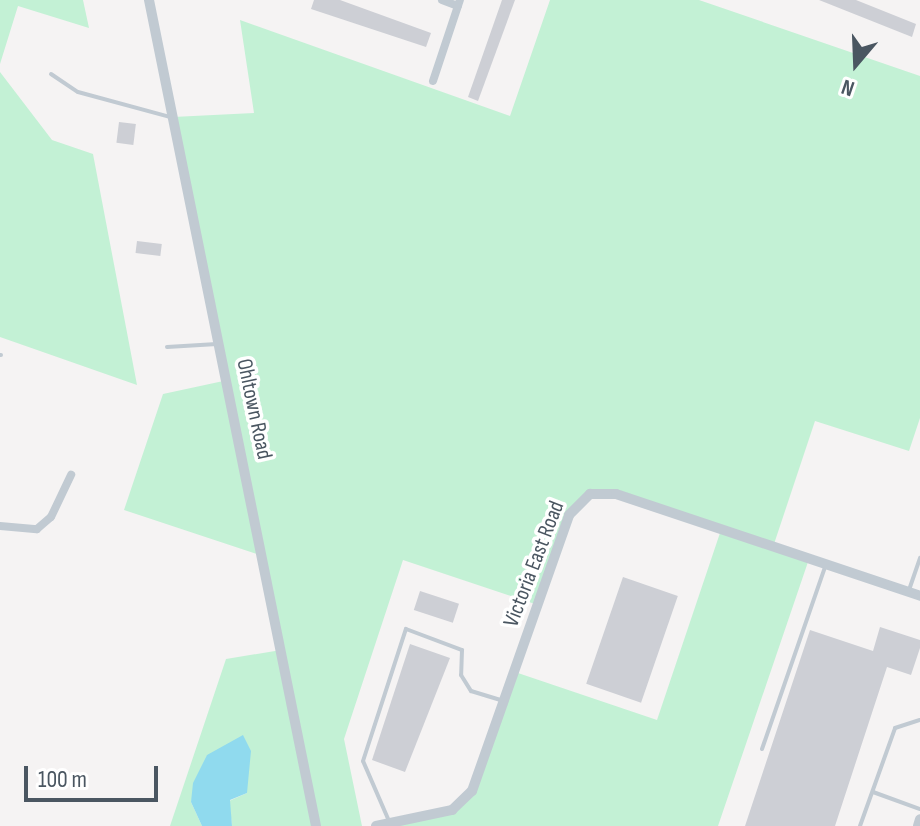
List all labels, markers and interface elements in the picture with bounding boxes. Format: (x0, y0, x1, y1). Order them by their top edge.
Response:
north arrow (816, 24, 896, 104)
text: N (838, 72, 858, 102)
street label: Ohltown Road (231, 356, 277, 462)
street label: Victoria East Road (498, 497, 570, 631)
scale bar (28, 750, 162, 800)
text: 100 m (38, 765, 87, 794)

